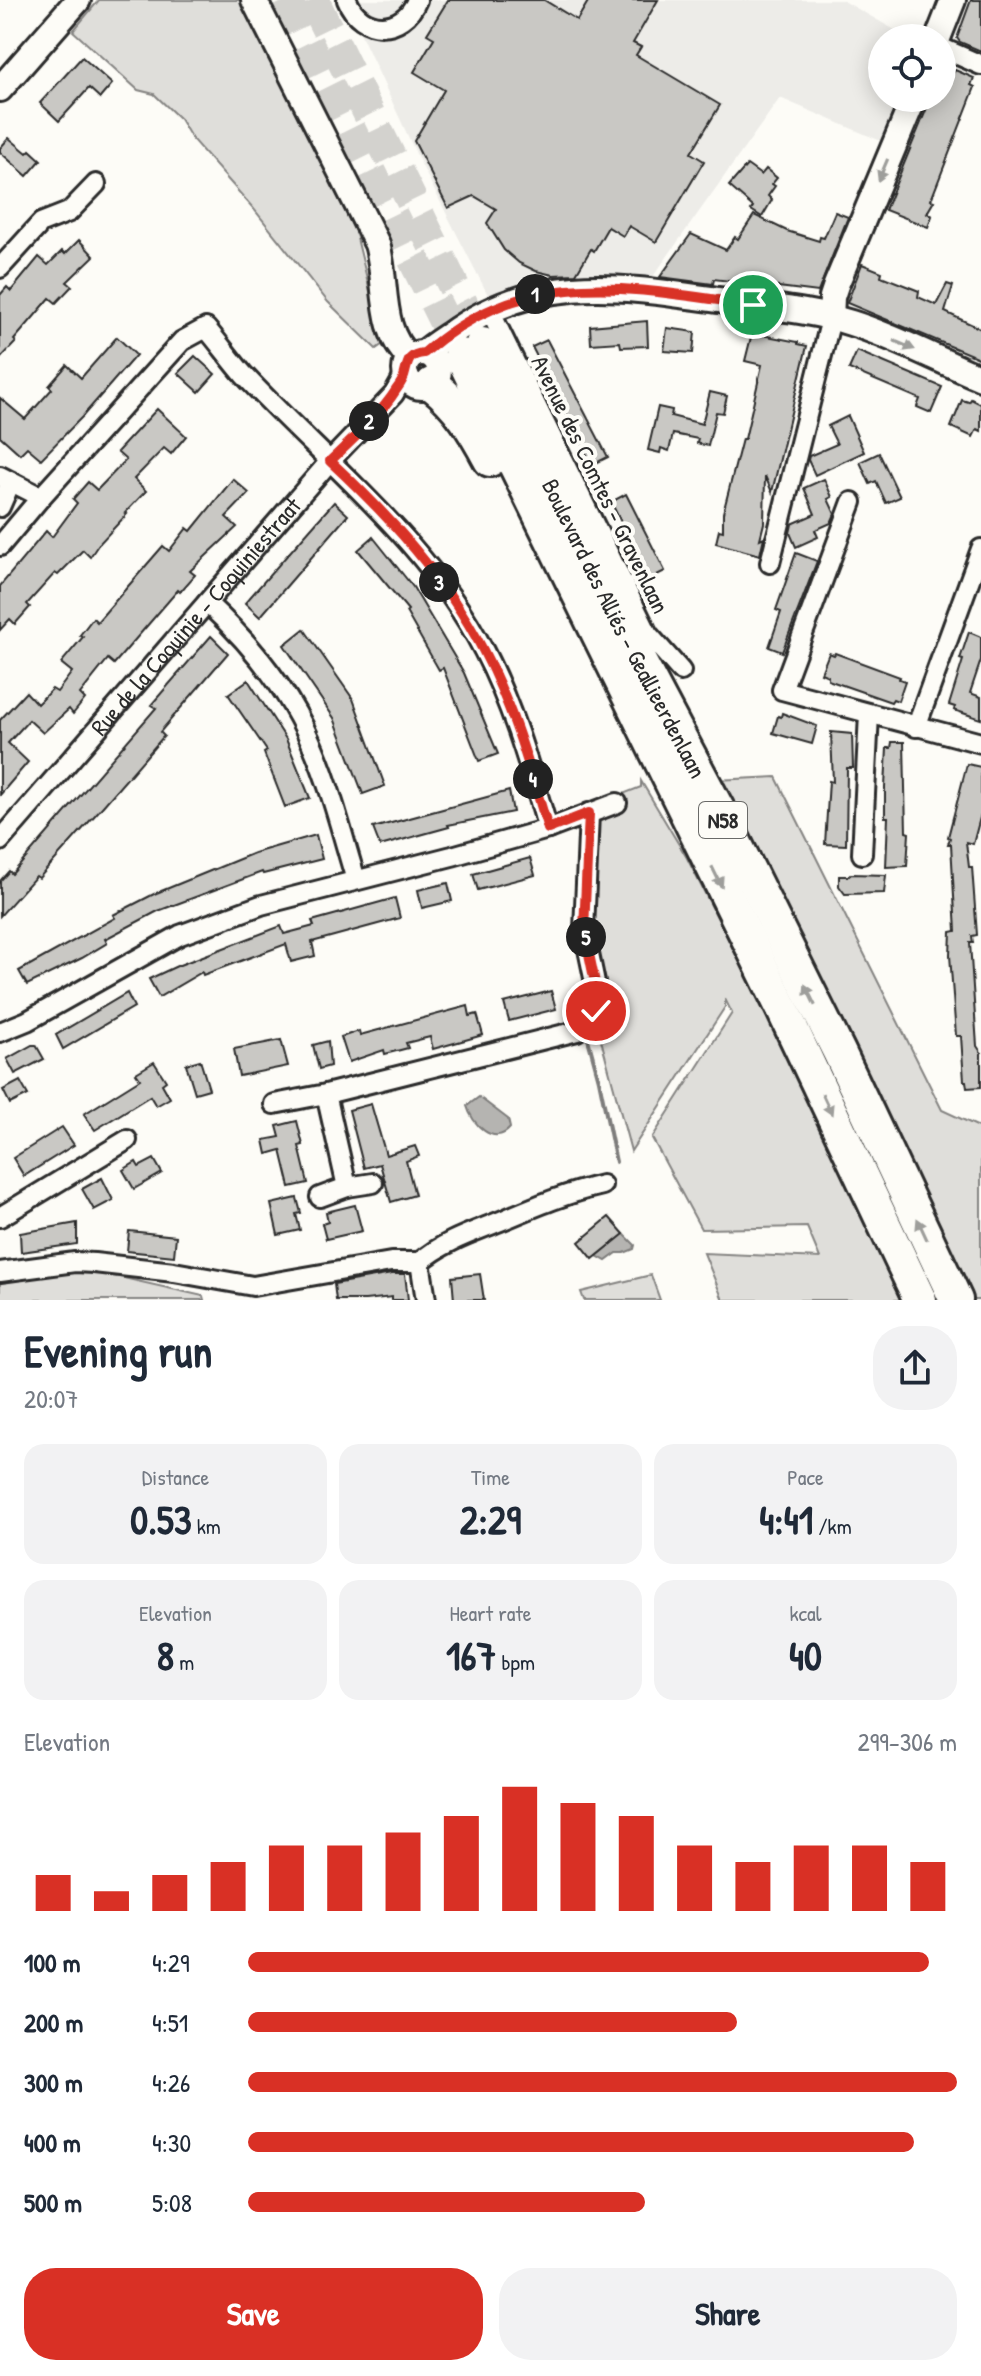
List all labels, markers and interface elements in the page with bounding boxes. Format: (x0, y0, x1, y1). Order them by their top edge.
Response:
map controls (868, 24, 956, 112)
button: locate (868, 24, 956, 112)
one-way arrow (877, 158, 890, 182)
pin (719, 271, 787, 339)
pin: 1 (515, 274, 555, 314)
text: 1 (531, 279, 539, 309)
icon: arrive (731, 283, 775, 327)
one-way arrow (893, 339, 916, 352)
street label: Avenue des Comtes - Gravenlaan (525, 350, 677, 618)
pin: 2 (349, 401, 389, 441)
text: 2 (364, 406, 374, 436)
street label: Boulevard des Alliés - Geallieerdenlaan (535, 473, 714, 783)
street label: Rue de la Coquinie - Coquiniestraat (83, 490, 308, 742)
pin: 3 (419, 562, 459, 602)
text: 3 (434, 567, 444, 597)
pin: 4 (513, 759, 553, 799)
text: 4 (529, 764, 537, 794)
road number: N58 (699, 802, 747, 838)
one-way arrow (710, 865, 724, 888)
pin: 5 (566, 917, 606, 957)
text: 5 (581, 922, 591, 952)
pin (562, 977, 630, 1045)
one-way arrow (803, 983, 817, 1007)
icon: check (574, 989, 618, 1033)
one-way arrow (820, 1092, 834, 1115)
one-way arrow (915, 1218, 929, 1241)
text: Evening run (24, 1321, 212, 1381)
button: share (873, 1326, 957, 1410)
text: 20:07 (24, 1381, 78, 1416)
text: Distance (142, 1462, 209, 1492)
text: Time (471, 1462, 510, 1492)
text: Pace (787, 1462, 824, 1492)
text: 0.53 (130, 1492, 192, 1546)
text: 2:29 (460, 1492, 521, 1546)
text: 4:41 (759, 1492, 813, 1546)
text: km (192, 1511, 221, 1541)
text: /km (813, 1511, 852, 1541)
text: Elevation (139, 1598, 212, 1628)
text: Heart rate (449, 1598, 532, 1628)
text: kcal (789, 1598, 822, 1628)
text: 8 (157, 1628, 174, 1682)
text: 167 (446, 1628, 496, 1682)
text: 40 (789, 1628, 822, 1682)
text: m (174, 1647, 194, 1677)
text: bpm (496, 1647, 535, 1677)
text: Elevation (24, 1724, 110, 1759)
text: 299–306 m (857, 1724, 957, 1759)
text: 100 m (24, 1945, 80, 1980)
text: 4:29 (152, 1945, 190, 1980)
text: 200 m (24, 2005, 83, 2040)
text: 4:51 (152, 2005, 188, 2040)
text: 300 m (24, 2065, 83, 2100)
text: 4:26 (152, 2065, 190, 2100)
text: 400 m (24, 2125, 81, 2160)
text: 4:30 (152, 2125, 191, 2160)
text: 500 m (24, 2185, 82, 2220)
text: 5:08 (152, 2185, 192, 2220)
button: Save (24, 2268, 483, 2360)
button: Share (499, 2268, 957, 2360)

